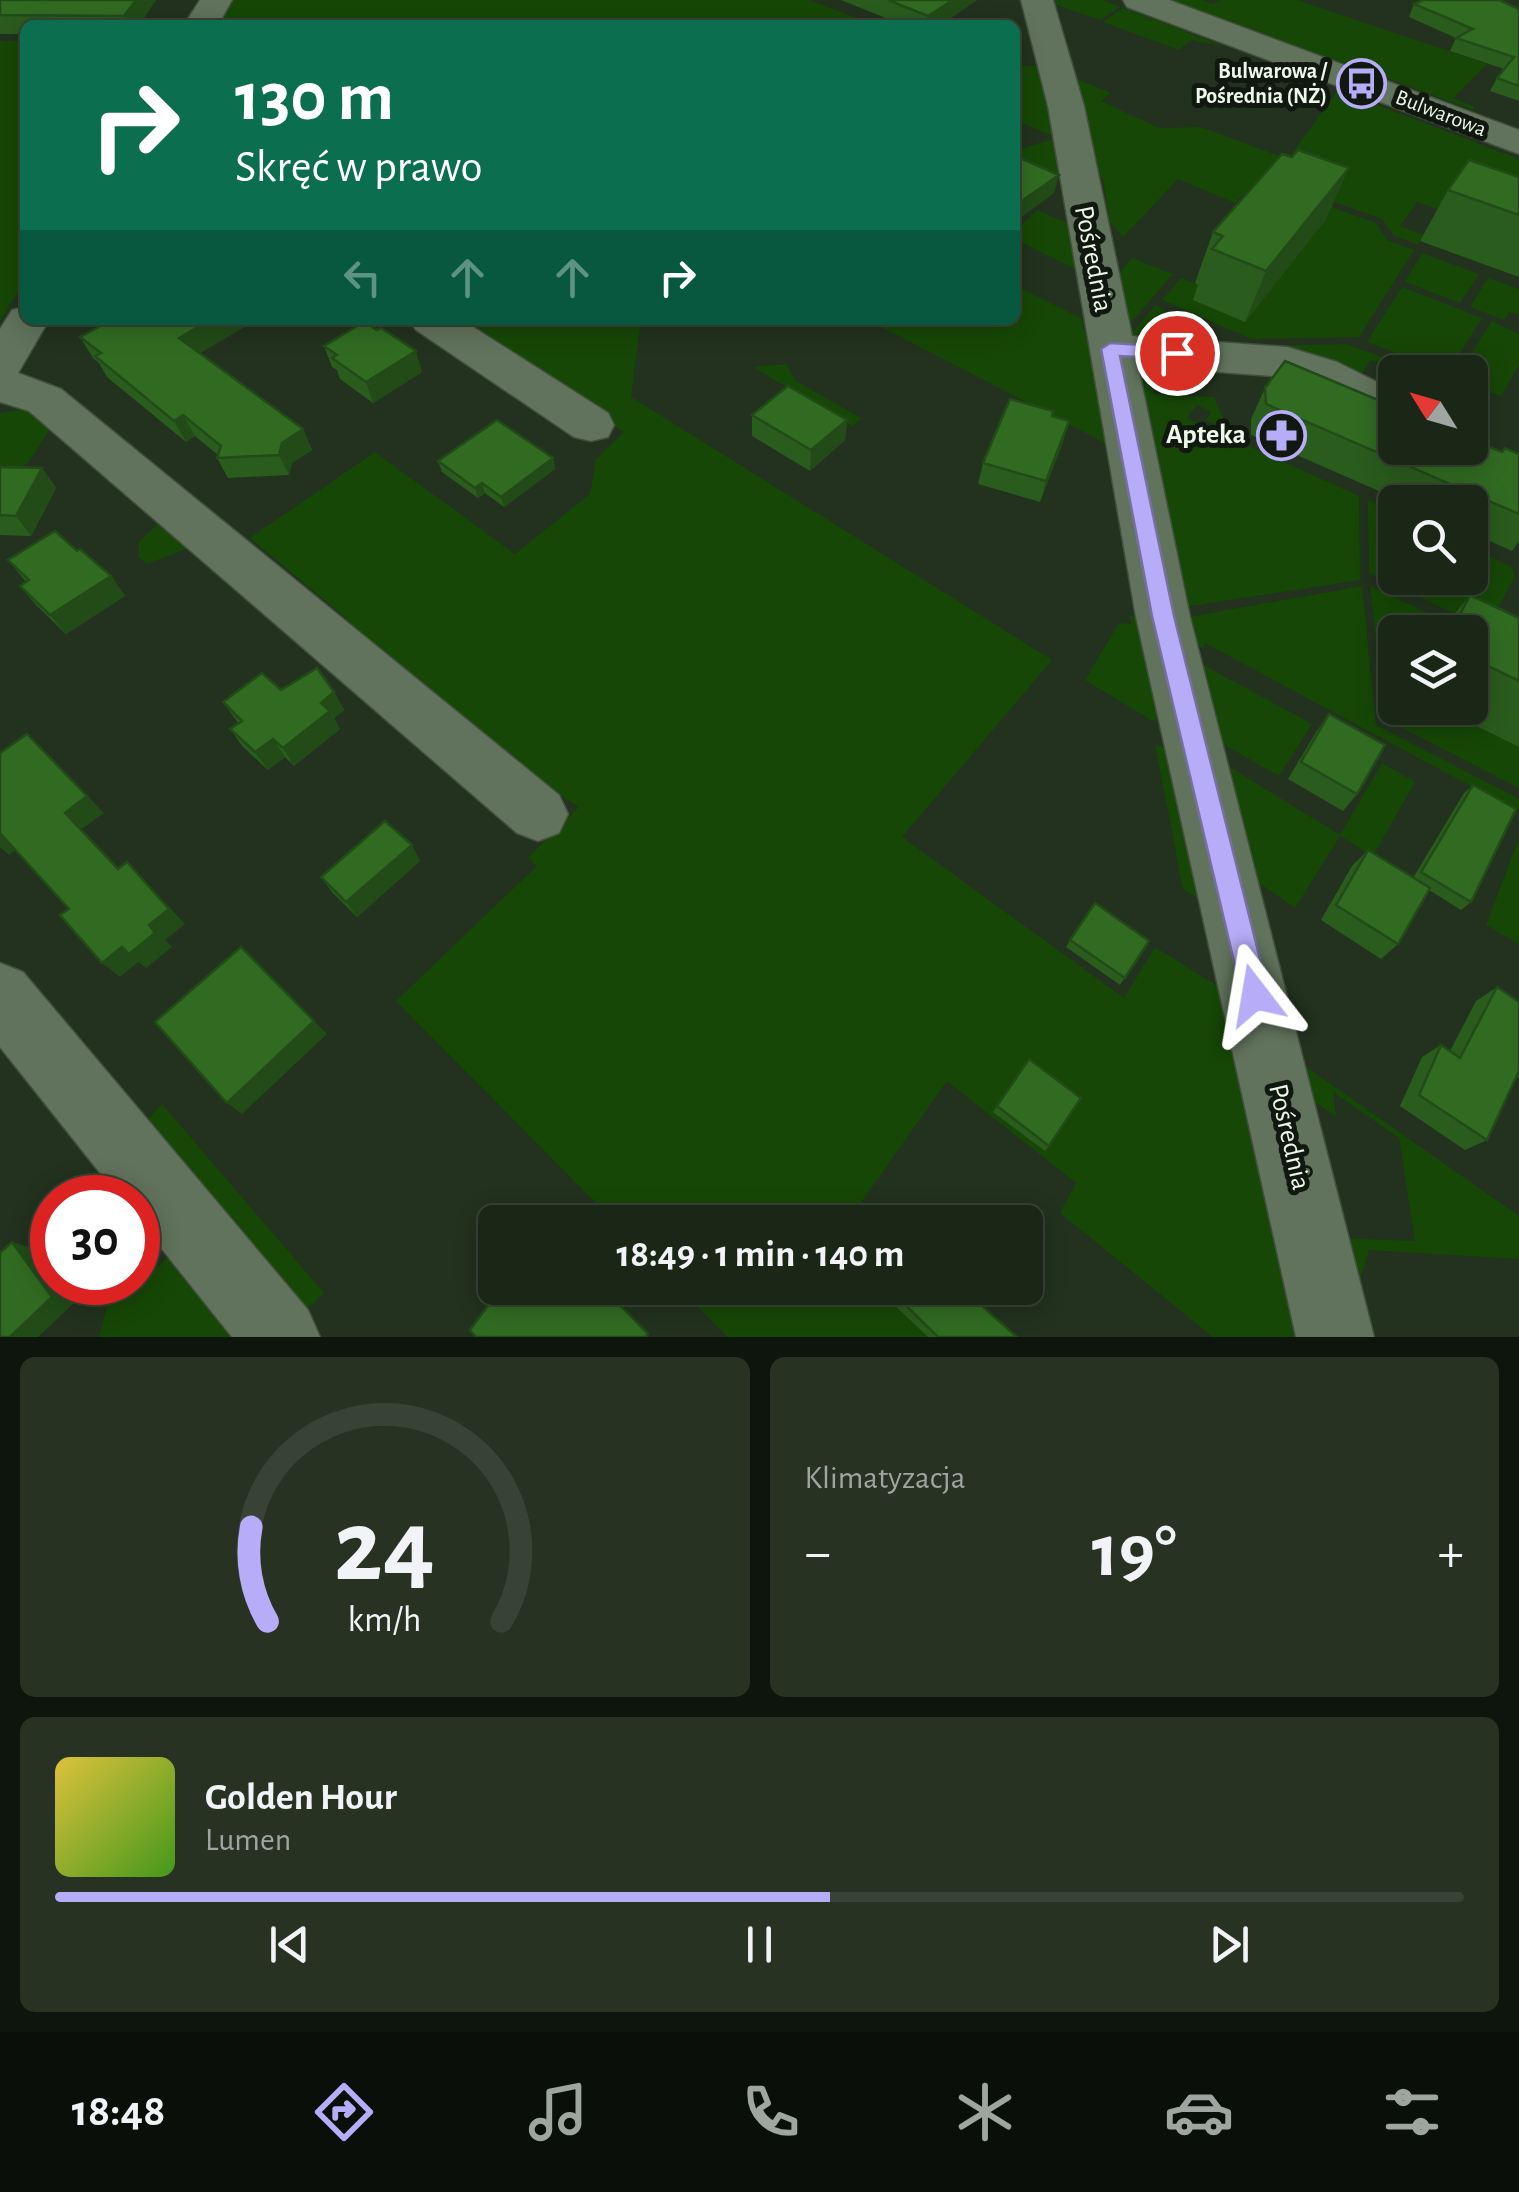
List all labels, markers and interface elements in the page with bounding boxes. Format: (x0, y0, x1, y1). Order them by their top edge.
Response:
bus stop icon: Bulwarowa / Pośrednia (NŻ) (1336, 58, 1388, 110)
icon: right (70, 60, 200, 190)
place label: Bulwarowa / Pośrednia (NŻ) (1195, 60, 1328, 107)
text: 130 m (235, 63, 394, 133)
street label: Bulwarowa (1393, 86, 1489, 140)
text: Skręć w prawo (235, 145, 483, 190)
street label: Pośrednia (1069, 203, 1117, 315)
icon: left (335, 250, 390, 305)
icon: ahead (440, 250, 495, 305)
icon: ahead (545, 250, 600, 305)
icon: right (650, 250, 705, 305)
pin (1135, 311, 1220, 396)
icon: arrive (1150, 326, 1205, 381)
north arrow (1378, 355, 1488, 465)
map controls (1378, 355, 1488, 725)
pharmacy icon: Apteka (1255, 409, 1307, 461)
place label: Apteka (1166, 421, 1246, 449)
button: search (1378, 485, 1488, 595)
button: layers (1378, 615, 1488, 725)
position arrow (1203, 943, 1307, 1047)
street label: Pośrednia (1263, 1081, 1315, 1193)
speed limit sign: 30 (30, 1175, 160, 1305)
text: 18:49 · 1 min · 140 m (616, 1236, 905, 1274)
text: Klimatyzacja (805, 1462, 965, 1494)
text: 24 (334, 1496, 435, 1600)
text: 19° (1092, 1515, 1177, 1590)
text: − (805, 1526, 831, 1581)
text: + (1438, 1526, 1464, 1581)
text: km/h (348, 1602, 422, 1638)
text: Golden Hour (205, 1779, 397, 1817)
text: Lumen (205, 1824, 291, 1856)
icon: previous (262, 1917, 317, 1972)
icon: pause (732, 1917, 787, 1972)
icon: next (1202, 1917, 1257, 1972)
icon: directions (309, 2077, 379, 2147)
icon: music (523, 2077, 593, 2147)
icon: phone (736, 2077, 806, 2147)
icon: climate (950, 2077, 1020, 2147)
icon: car (1164, 2077, 1234, 2147)
icon: filters (1377, 2077, 1447, 2147)
text: 18:48 (72, 2089, 165, 2134)

